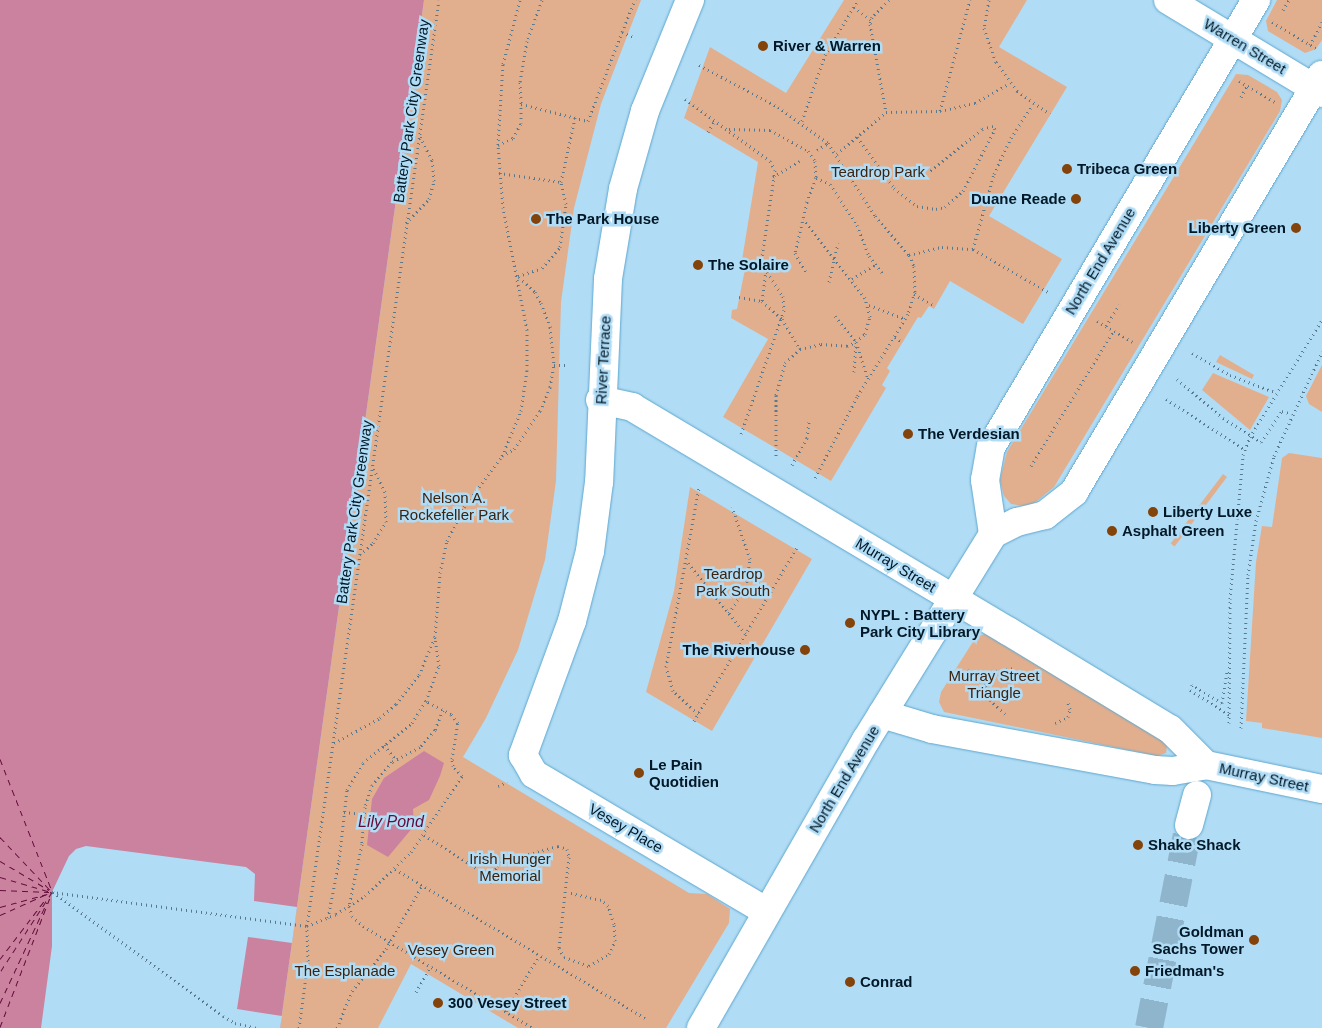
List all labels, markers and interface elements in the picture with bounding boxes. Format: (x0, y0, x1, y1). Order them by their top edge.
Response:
street label: Warren Street (1201, 14, 1289, 78)
street label: Battery Park City Greenway (389, 18, 433, 204)
place label: River & Warren (773, 37, 881, 55)
marker: River & Warren (757, 40, 769, 52)
place label: Tribeca Green (1077, 160, 1177, 178)
park label: Teardrop Park (831, 163, 925, 181)
marker: Tribeca Green (1061, 163, 1073, 175)
place label: Duane Reade (971, 190, 1066, 208)
marker: Duane Reade (1070, 193, 1082, 205)
street label: North End Avenue (1061, 204, 1139, 318)
place label: The Park House (546, 210, 659, 228)
marker: The Park House (530, 213, 542, 225)
place label: Liberty Green (1188, 219, 1286, 237)
marker: Liberty Green (1290, 222, 1302, 234)
place label: The Solaire (708, 256, 789, 274)
marker: The Solaire (692, 259, 704, 271)
street label: River Terrace (592, 315, 614, 405)
street label: Battery Park City Greenway (332, 419, 376, 605)
place label: The Verdesian (918, 425, 1020, 443)
marker: The Verdesian (902, 428, 914, 440)
park label: Nelson A. Rockefeller Park (399, 488, 509, 523)
place label: Liberty Luxe (1163, 503, 1252, 521)
marker: Liberty Luxe (1147, 506, 1159, 518)
place label: Asphalt Green (1122, 522, 1225, 540)
marker: Asphalt Green (1106, 525, 1118, 537)
street label: Murray Street (852, 534, 940, 596)
park label: Teardrop Park South (696, 564, 770, 599)
place label: NYPL : Battery Park City Library (860, 605, 980, 640)
marker: NYPL : Battery Park City Library (844, 617, 856, 629)
place label: The Riverhouse (682, 641, 795, 659)
marker: The Riverhouse (799, 644, 811, 656)
park label: Murray Street Triangle (949, 666, 1039, 701)
street label: North End Avenue (805, 722, 883, 836)
place label: Le Pain Quotidien (649, 755, 719, 790)
street label: Murray Street (1218, 759, 1310, 795)
marker: Le Pain Quotidien (633, 767, 645, 779)
street label: Vesey Place (586, 800, 666, 856)
water label: Lily Pond (358, 812, 424, 832)
place label: Shake Shack (1148, 836, 1241, 854)
marker: Shake Shack (1132, 839, 1144, 851)
park label: Irish Hunger Memorial (469, 849, 551, 884)
place label: Goldman Sachs Tower (1153, 922, 1244, 957)
marker: Goldman Sachs Tower (1248, 934, 1260, 946)
park label: Vesey Green (408, 941, 494, 959)
park label: The Esplanade (295, 962, 395, 980)
place label: Friedman's (1145, 962, 1224, 980)
marker: Friedman's (1129, 965, 1141, 977)
place label: Conrad (860, 973, 912, 991)
marker: Conrad (844, 976, 856, 988)
place label: 300 Vesey Street (448, 994, 566, 1012)
marker: 300 Vesey Street (432, 997, 444, 1009)

